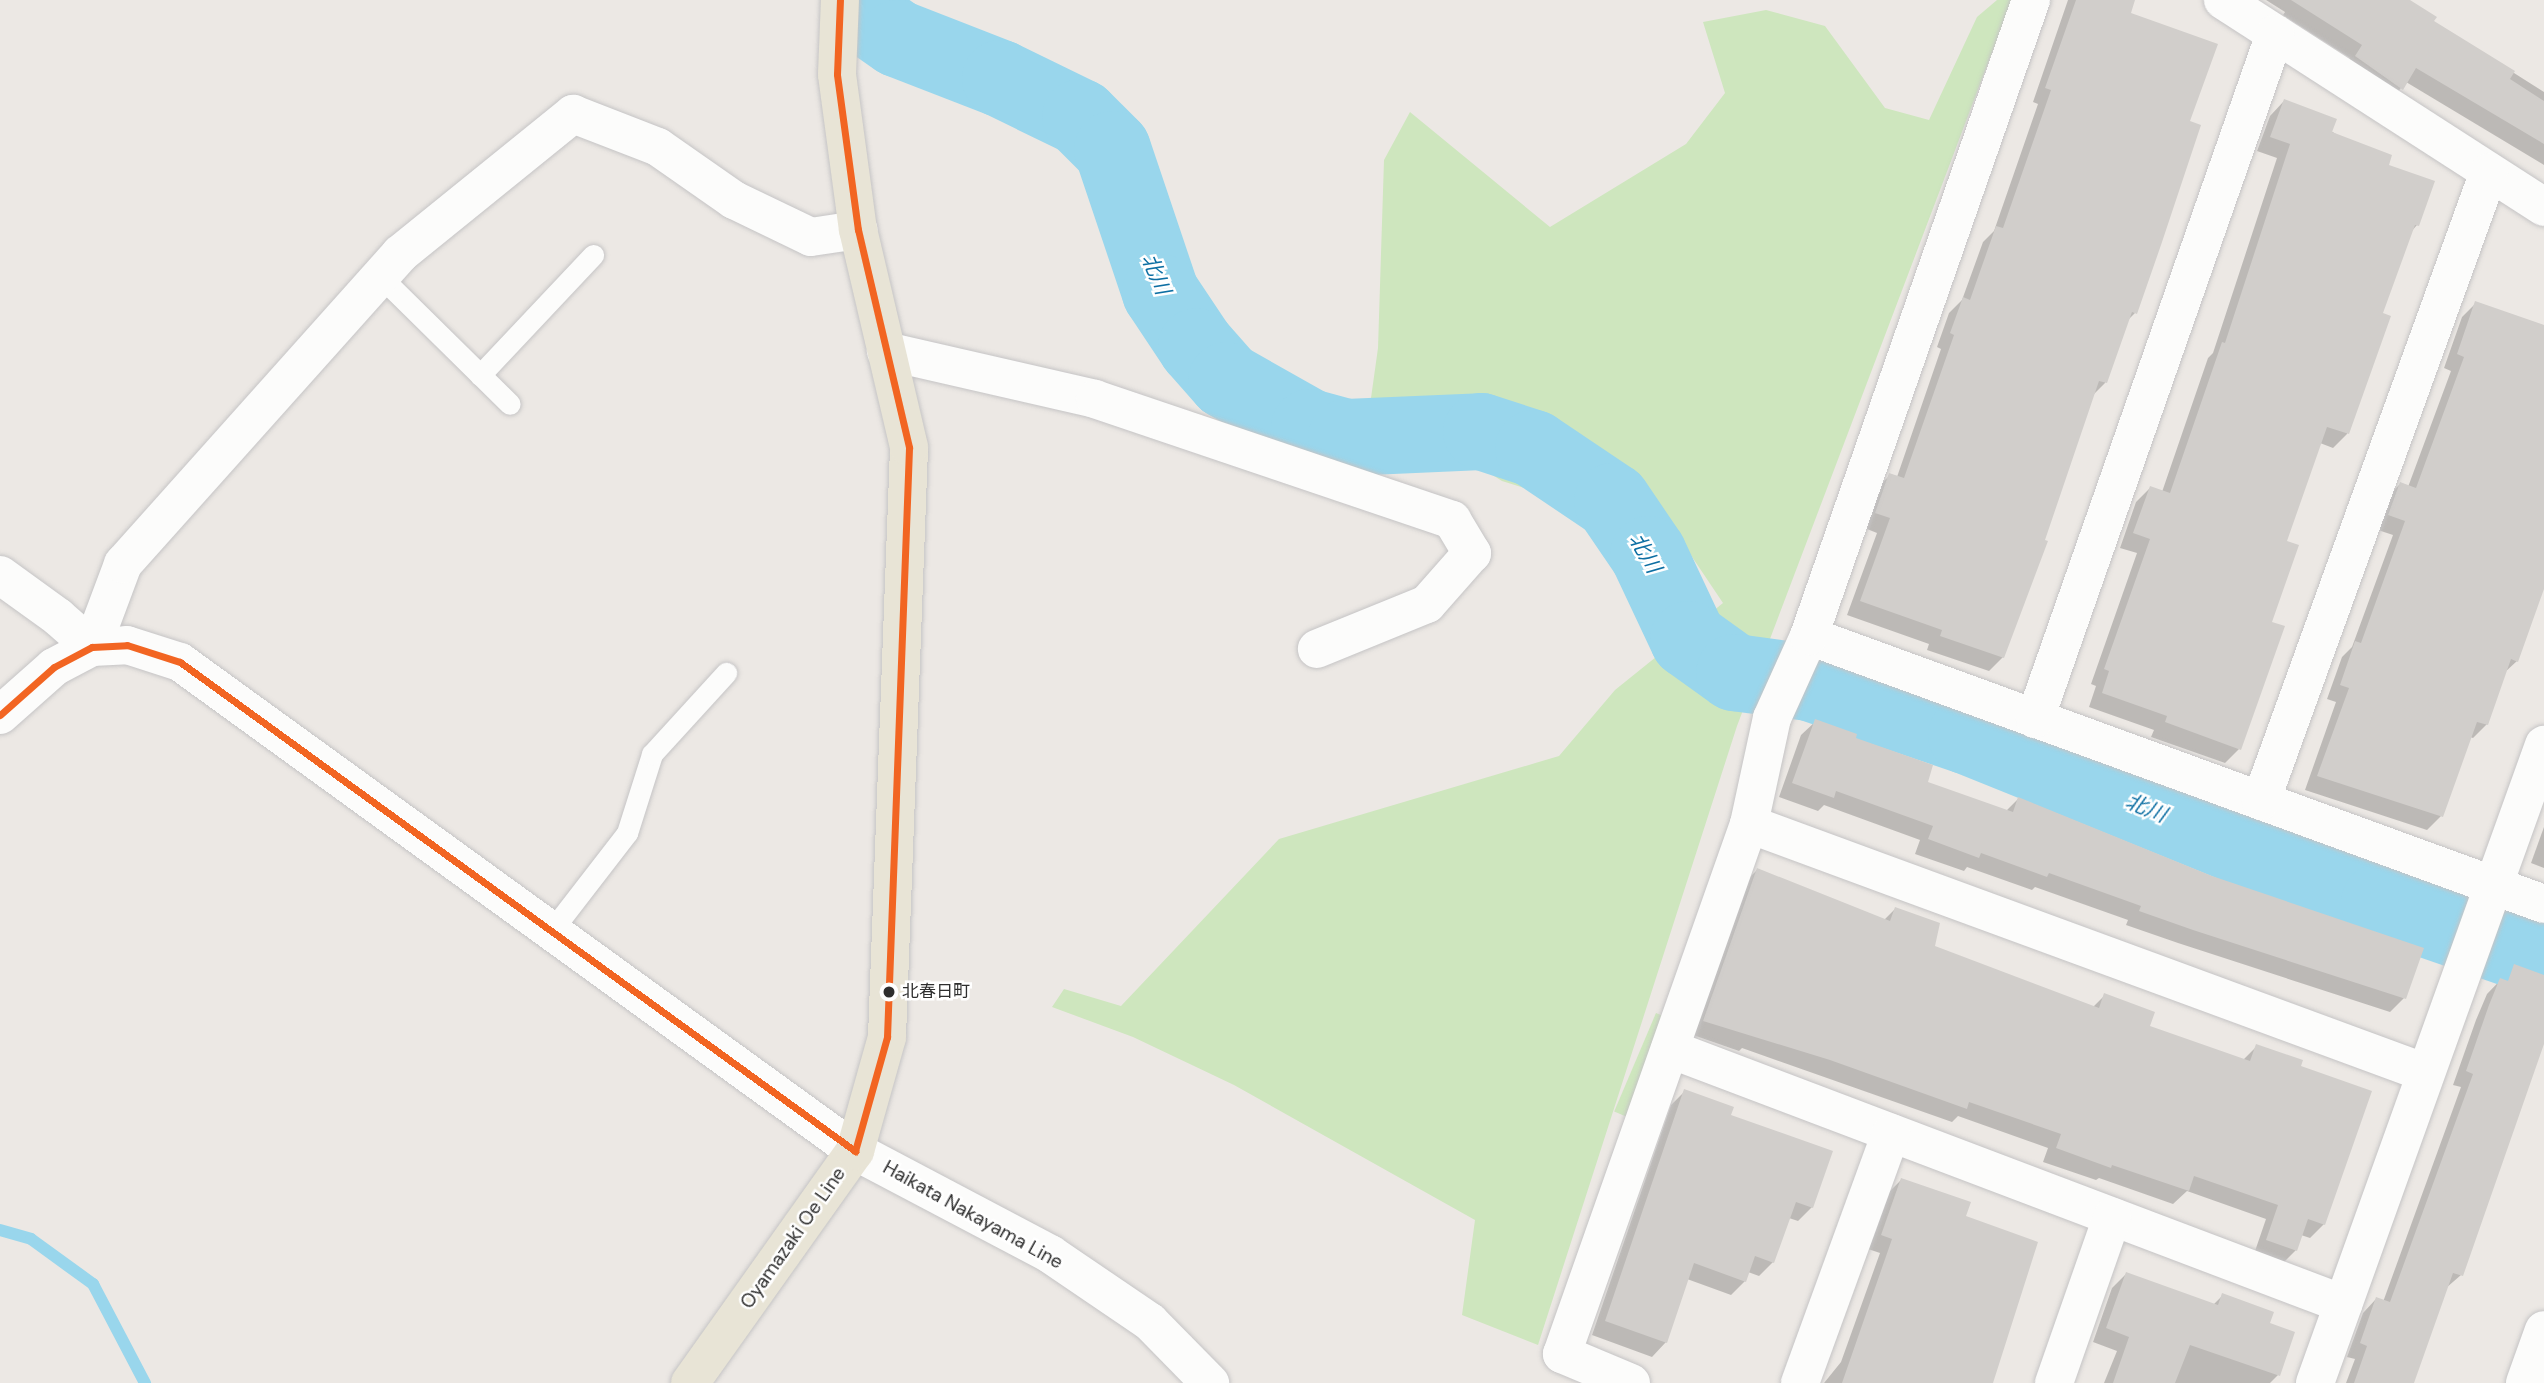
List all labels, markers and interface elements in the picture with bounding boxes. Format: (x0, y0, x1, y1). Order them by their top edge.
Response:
water label: 北川 (1136, 250, 1176, 298)
water label: 北川 (1624, 529, 1666, 577)
water label: 北川 (2122, 788, 2170, 828)
place label: 北春日町 (902, 982, 970, 1002)
marker: 北春日町 (882, 985, 896, 999)
street label: Haikata Nakayama Line (879, 1156, 1067, 1274)
street label: Oyamazaki Oe Line (736, 1163, 850, 1313)

